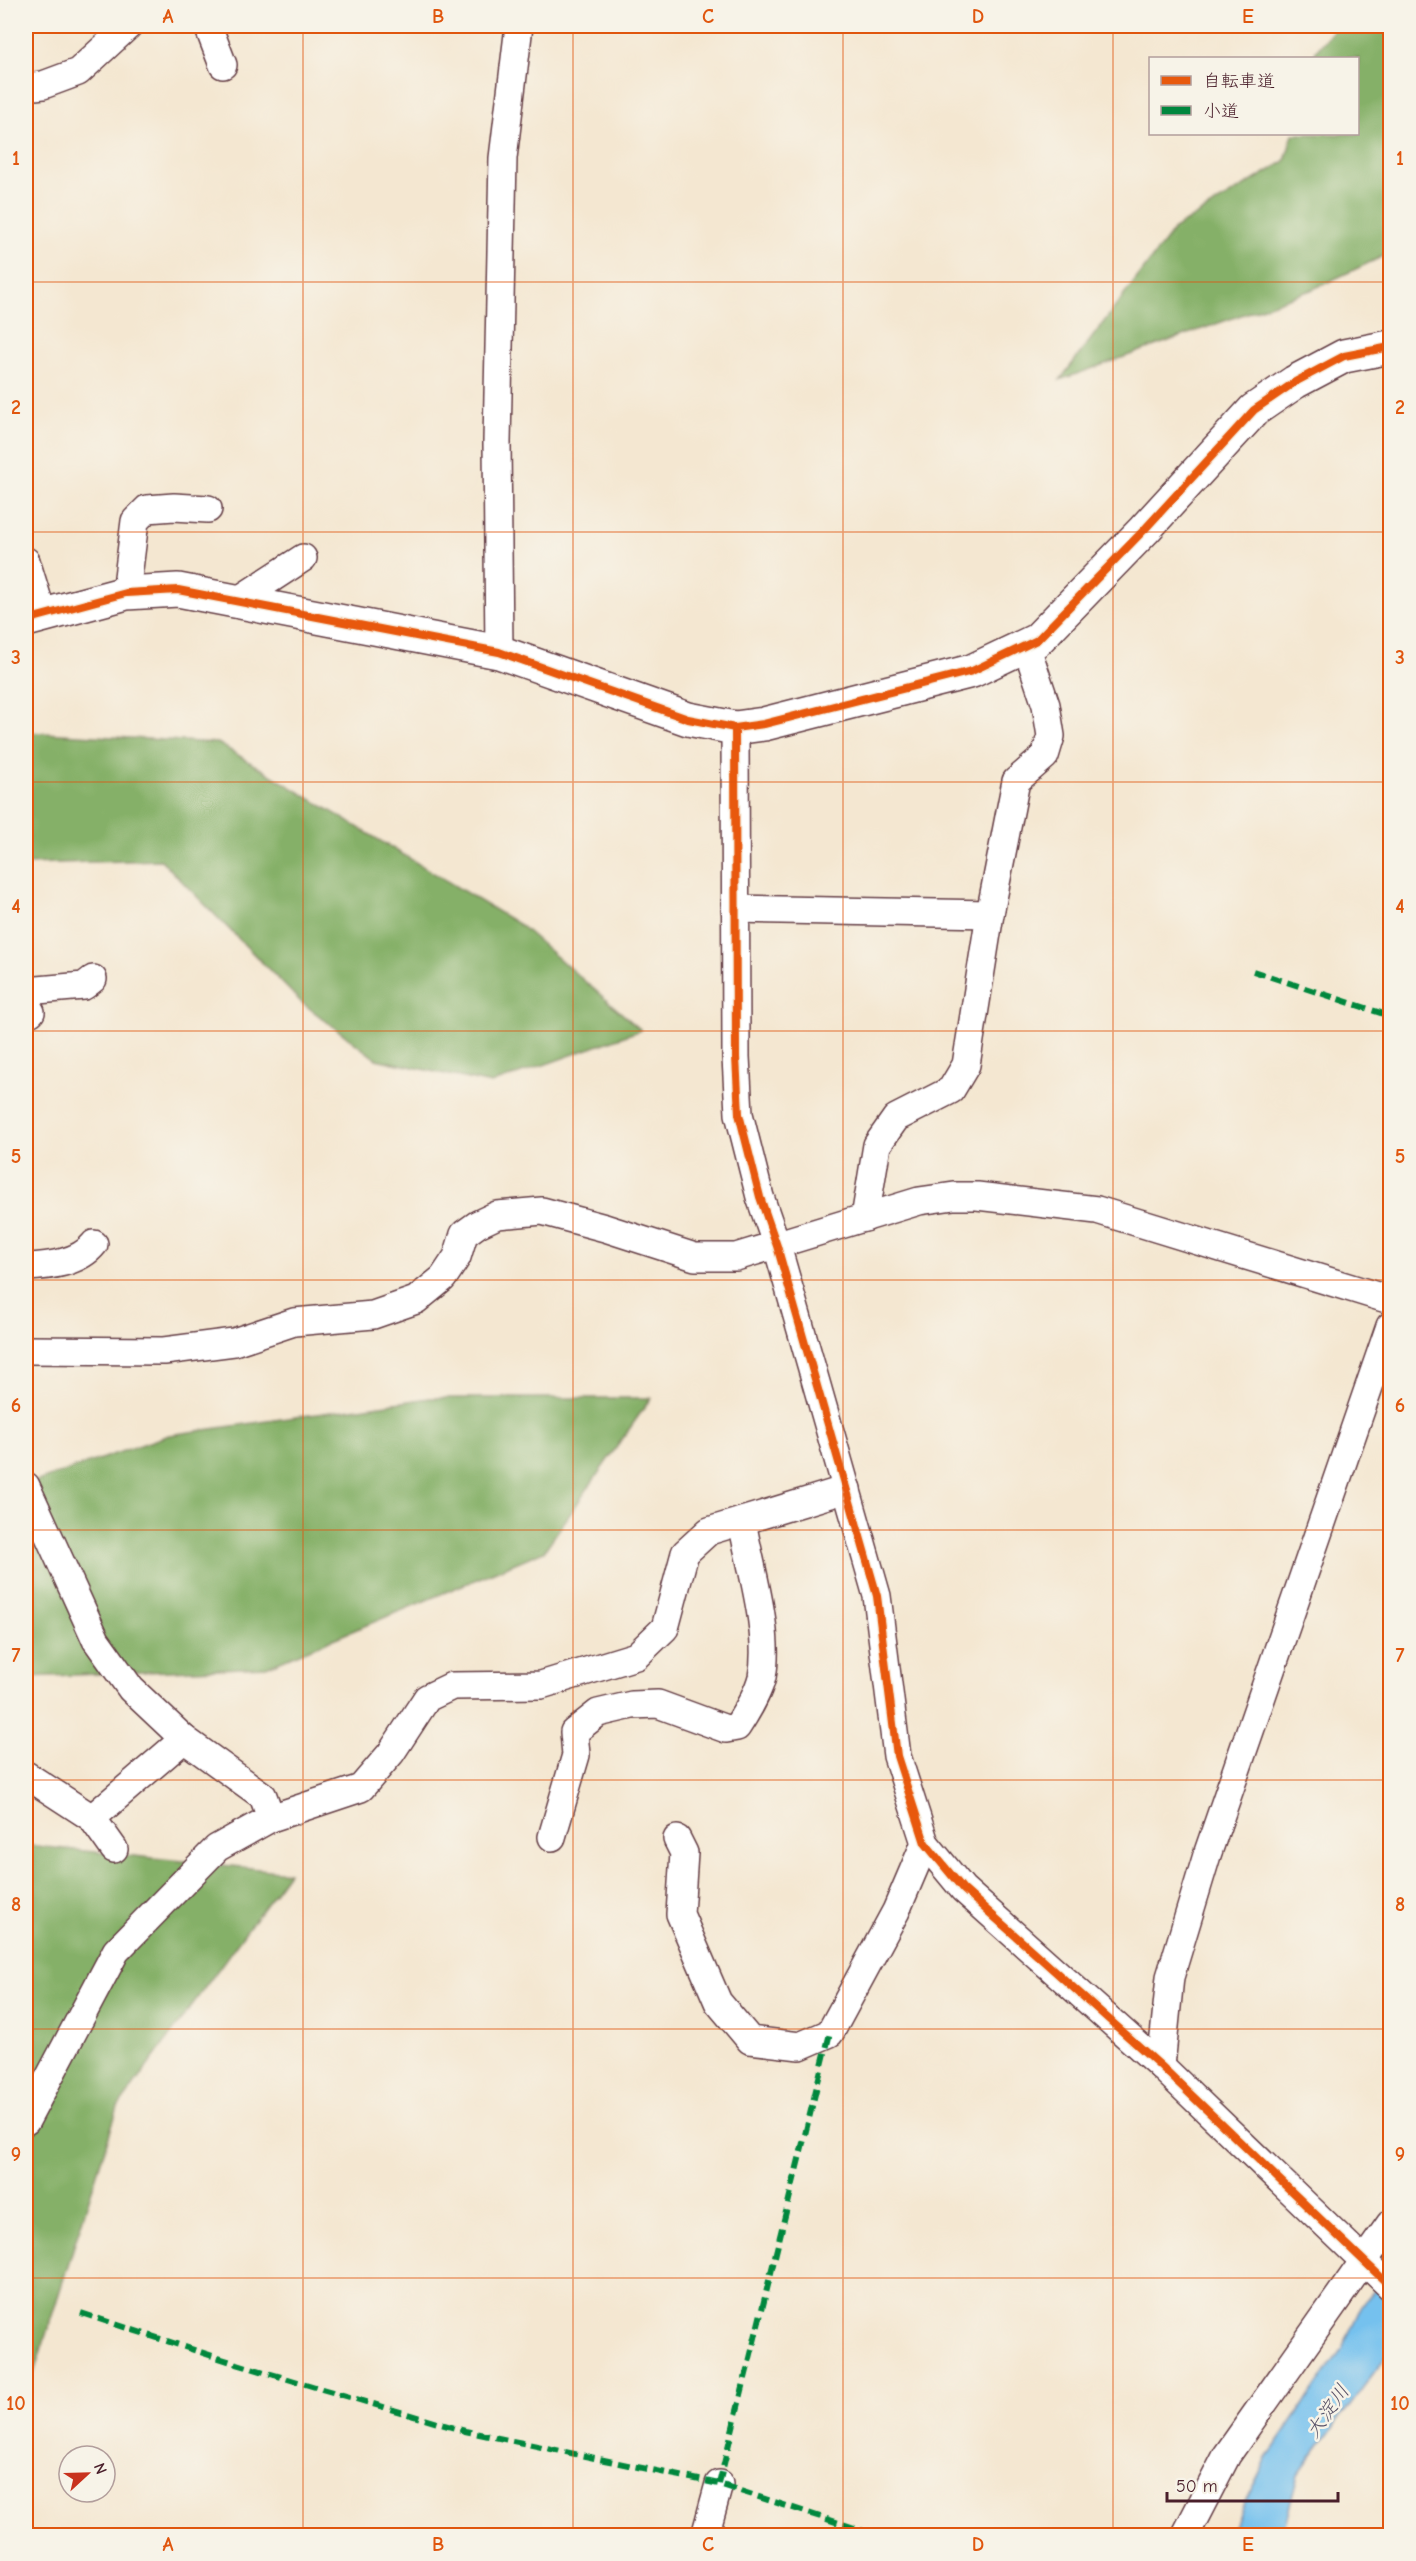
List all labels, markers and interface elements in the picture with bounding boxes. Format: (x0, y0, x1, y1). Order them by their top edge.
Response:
text: A (162, 5, 174, 28)
text: B (432, 5, 444, 28)
text: C (702, 5, 714, 28)
text: D (972, 5, 984, 28)
text: E (1242, 5, 1254, 28)
legend (1149, 57, 1359, 135)
text: 自転車道 (1203, 71, 1275, 92)
text: 小道 (1203, 101, 1239, 122)
text: 1 (12, 147, 20, 170)
text: 1 (1396, 147, 1404, 170)
text: 2 (11, 396, 21, 419)
text: 2 (1395, 396, 1405, 419)
text: 3 (11, 646, 21, 669)
text: 3 (1395, 646, 1405, 669)
text: 4 (11, 895, 21, 918)
text: 4 (1395, 895, 1405, 918)
text: 5 (11, 1145, 21, 1168)
text: 5 (1395, 1145, 1405, 1168)
text: 6 (11, 1394, 21, 1417)
text: 6 (1395, 1394, 1405, 1417)
text: 7 (12, 1644, 21, 1667)
text: 7 (1396, 1644, 1405, 1667)
text: 8 (11, 1893, 21, 1916)
text: 8 (1395, 1893, 1405, 1916)
text: 9 (11, 2143, 21, 2166)
text: 9 (1395, 2143, 1405, 2166)
water label: 大淀川 (1301, 2380, 1354, 2442)
text: 10 (6, 2392, 26, 2415)
text: 10 (1390, 2392, 1410, 2415)
north arrow (57, 2444, 117, 2504)
text: N (90, 2461, 110, 2477)
scale bar (1167, 2465, 1338, 2503)
text: 50 m (1176, 2476, 1218, 2497)
text: A (162, 2533, 174, 2556)
text: B (432, 2533, 444, 2556)
text: C (702, 2533, 714, 2556)
text: D (972, 2533, 984, 2556)
text: E (1242, 2533, 1254, 2556)

